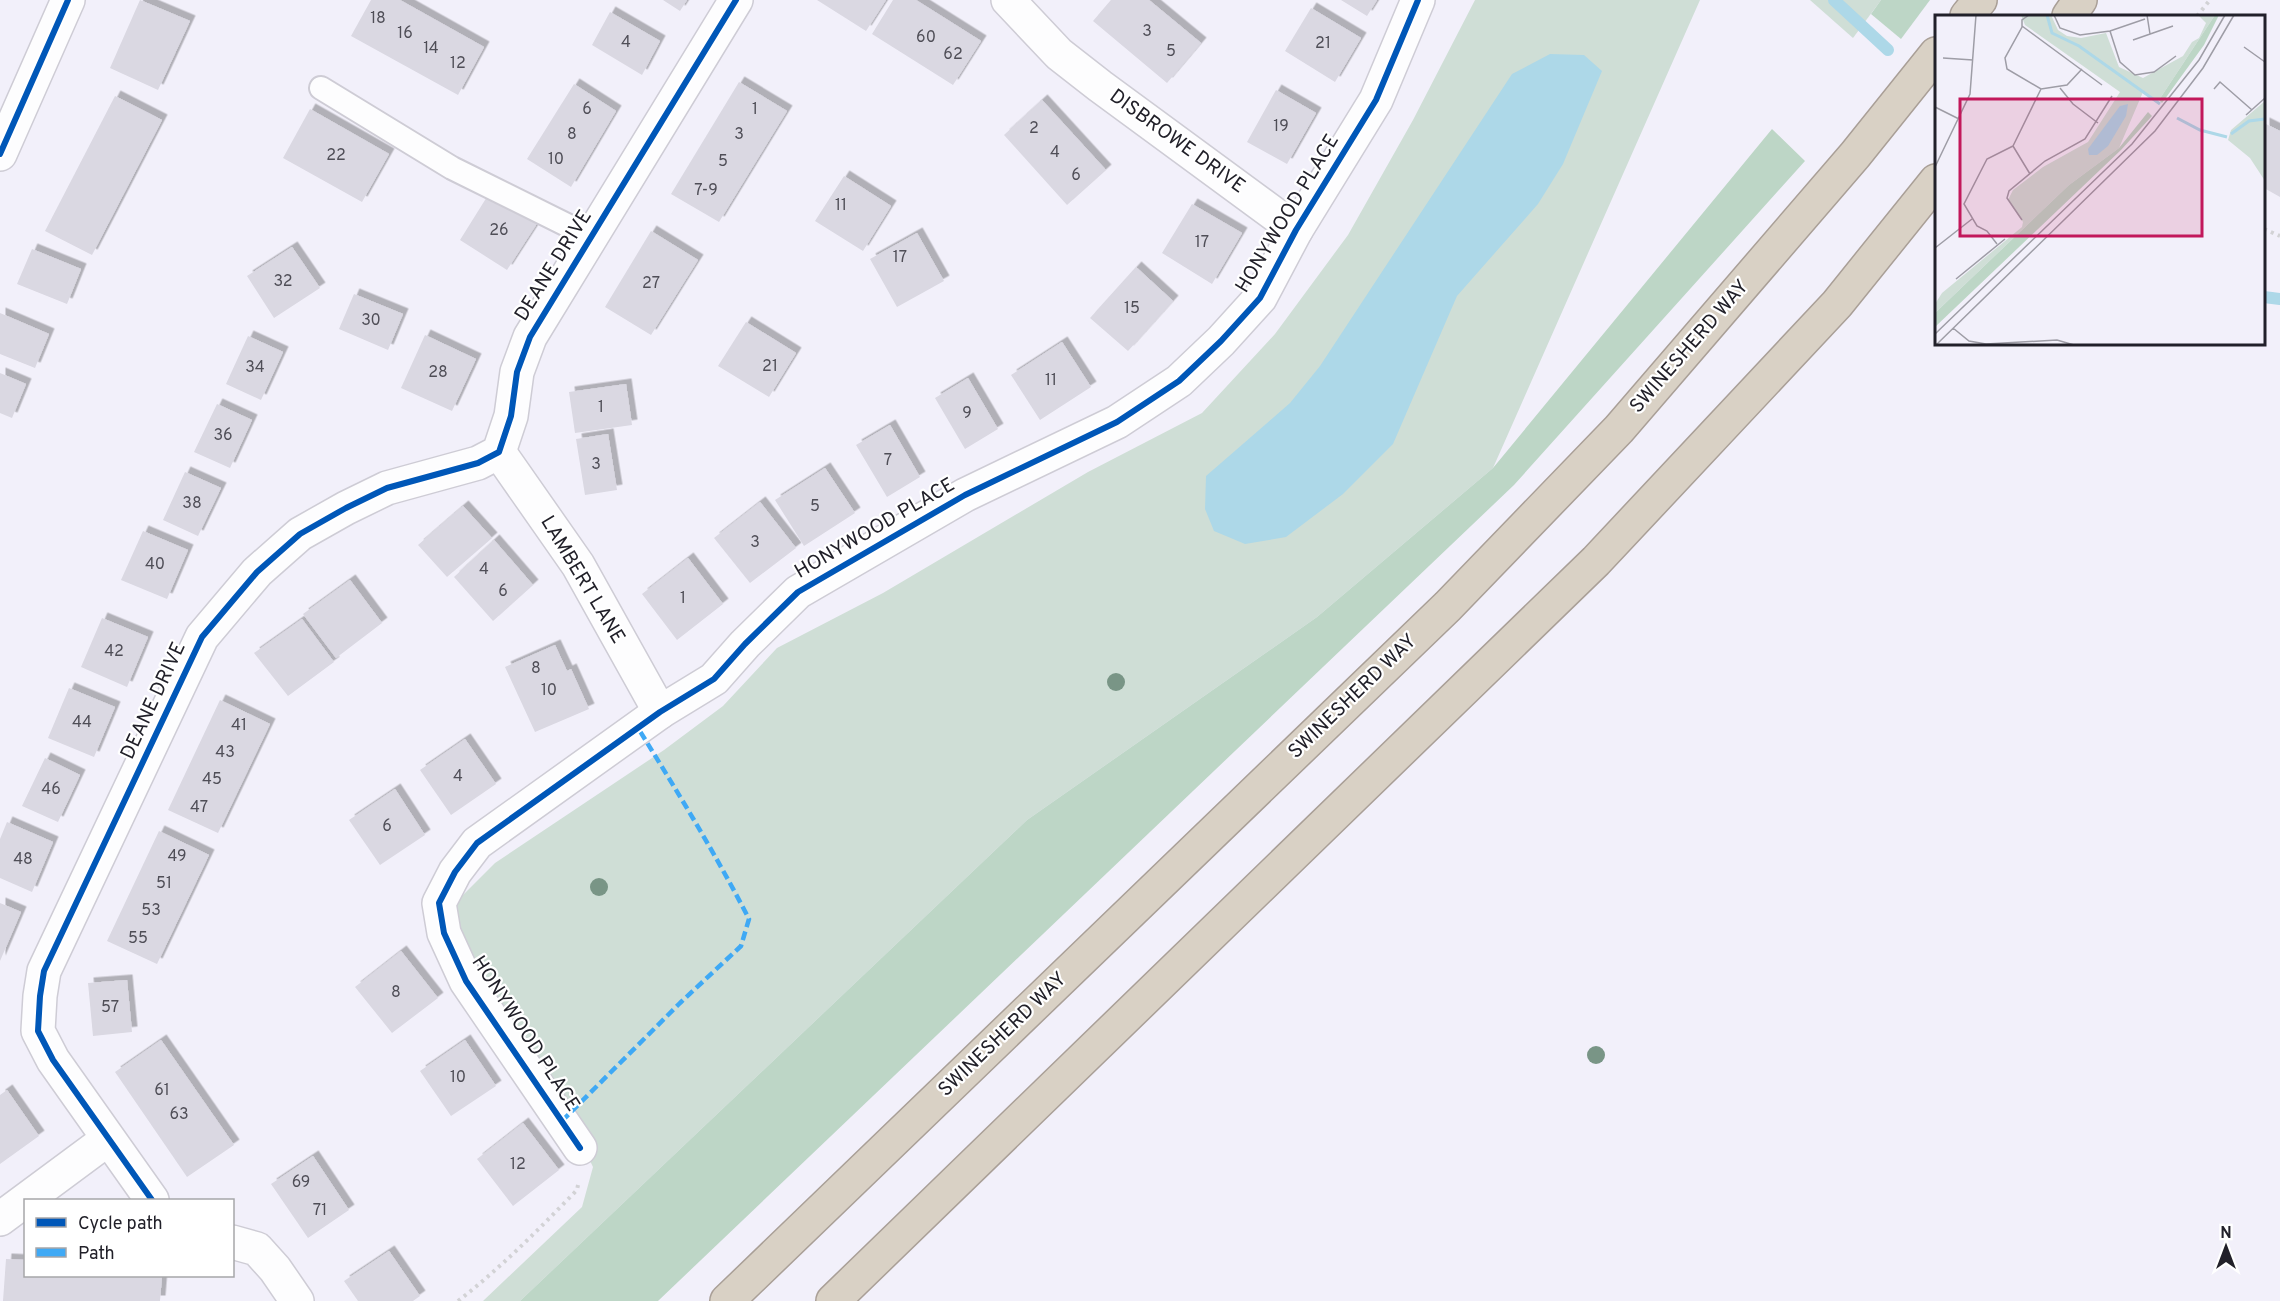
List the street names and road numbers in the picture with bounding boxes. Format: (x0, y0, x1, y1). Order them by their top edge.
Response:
street label: DISBROWE DRIVE (1104, 84, 1250, 200)
street label: HONYWOOD PLACE (1230, 130, 1346, 298)
street label: DEANE DRIVE (509, 205, 599, 327)
street label: SWINESHERD WAY (1625, 275, 1755, 419)
street label: HONYWOOD PLACE (790, 473, 960, 585)
street label: LAMBERT LANE (534, 511, 630, 649)
street label: SWINESHERD WAY (1283, 629, 1423, 765)
street label: DEANE DRIVE (115, 638, 193, 764)
street label: HONYWOOD PLACE (465, 951, 585, 1117)
street label: SWINESHERD WAY (933, 967, 1073, 1103)

